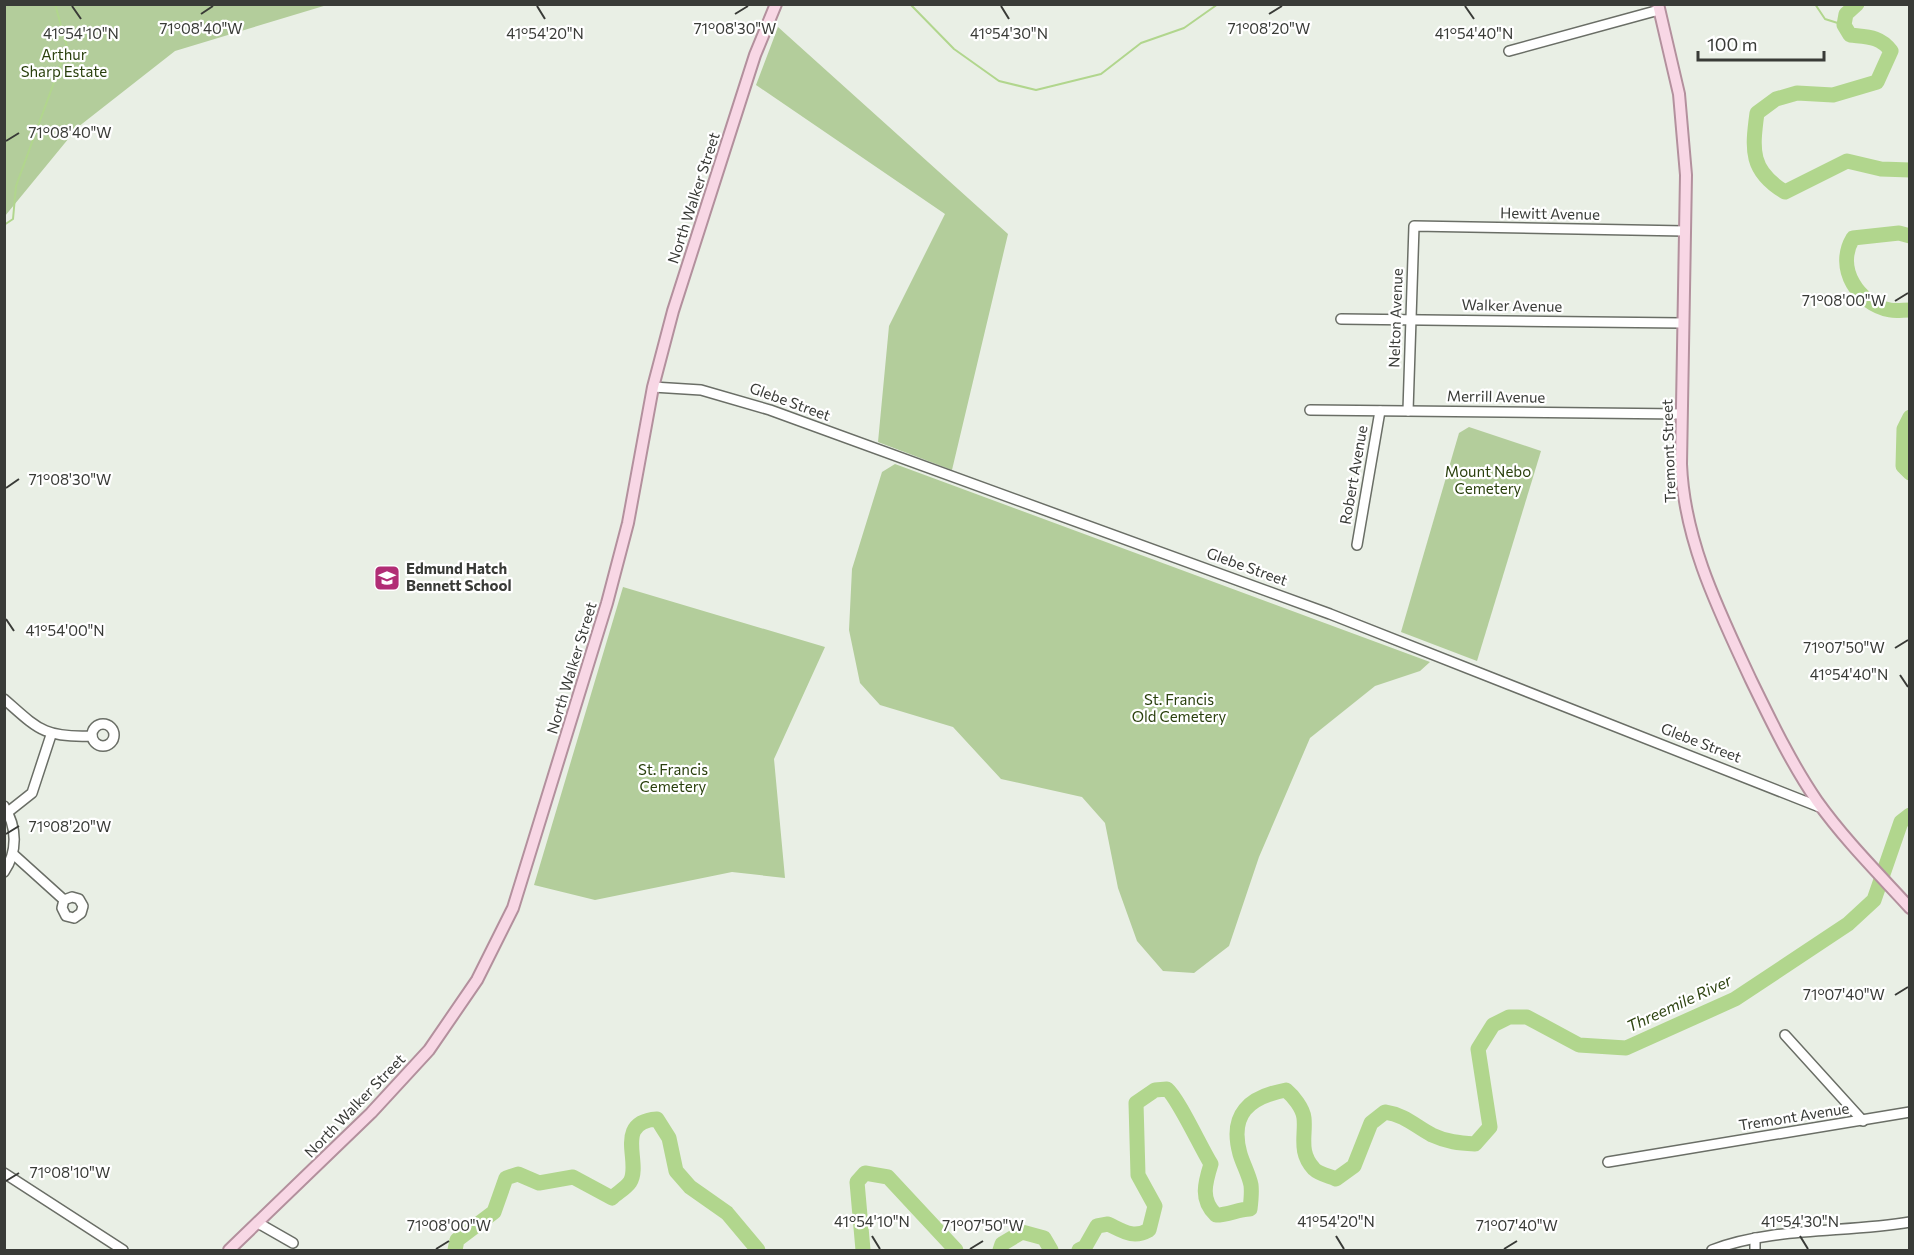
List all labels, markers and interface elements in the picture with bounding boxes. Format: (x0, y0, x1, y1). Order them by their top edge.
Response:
text: 71°08'40"W (159, 19, 243, 37)
text: 71°08'30"W (694, 19, 776, 37)
text: 71°08'20"W (1228, 19, 1310, 37)
text: 41°54'10"N (43, 24, 119, 42)
text: 41°54'20"N (506, 24, 584, 42)
text: 41°54'30"N (970, 24, 1048, 42)
text: 41°54'40"N (1435, 24, 1513, 42)
scale bar (1698, 24, 1824, 62)
text: 100 m (1707, 33, 1757, 55)
park label: Arthur Sharp Estate (21, 45, 107, 80)
text: 71°08'40"W (28, 123, 112, 141)
street label: North Walker Street (663, 130, 723, 266)
street label: Hewitt Avenue (1500, 203, 1600, 223)
street label: Nelton Avenue (1384, 268, 1406, 368)
text: 71°08'00"W (1802, 291, 1886, 309)
street label: Walker Avenue (1462, 295, 1563, 315)
street label: Glebe Street (747, 378, 833, 424)
street label: Merrill Avenue (1447, 386, 1546, 406)
street label: Tremont Street (1657, 399, 1679, 503)
street label: Robert Avenue (1335, 424, 1371, 526)
park label: Mount Nebo Cemetery (1445, 462, 1531, 497)
text: 71°08'30"W (29, 470, 111, 488)
street label: Glebe Street (1204, 543, 1290, 589)
place label: Edmund Hatch Bennett School (406, 559, 512, 594)
school or university icon: Edmund Hatch Bennett School (372, 563, 402, 593)
street label: North Walker Street (542, 600, 600, 736)
text: 41°54'00"N (25, 621, 105, 639)
text: 71°07'50"W (1803, 638, 1885, 656)
text: 41°54'40"N (1810, 665, 1888, 683)
park label: St. Francis Old Cemetery (1132, 690, 1226, 725)
street label: Glebe Street (1659, 718, 1744, 766)
park label: St. Francis Cemetery (638, 760, 708, 795)
text: 71°08'20"W (29, 817, 111, 835)
water label: Threemile River (1623, 970, 1735, 1035)
text: 71°07'40"W (1803, 985, 1885, 1003)
street label: North Walker Street (300, 1050, 408, 1161)
street label: Tremont Avenue (1737, 1098, 1850, 1134)
text: 71°08'10"W (30, 1163, 110, 1181)
text: 41°54'10"N (834, 1212, 910, 1230)
text: 41°54'20"N (1297, 1212, 1375, 1230)
text: 41°54'30"N (1761, 1212, 1839, 1230)
text: 71°08'00"W (407, 1216, 491, 1234)
text: 71°07'50"W (942, 1216, 1024, 1234)
text: 71°07'40"W (1476, 1216, 1558, 1234)

